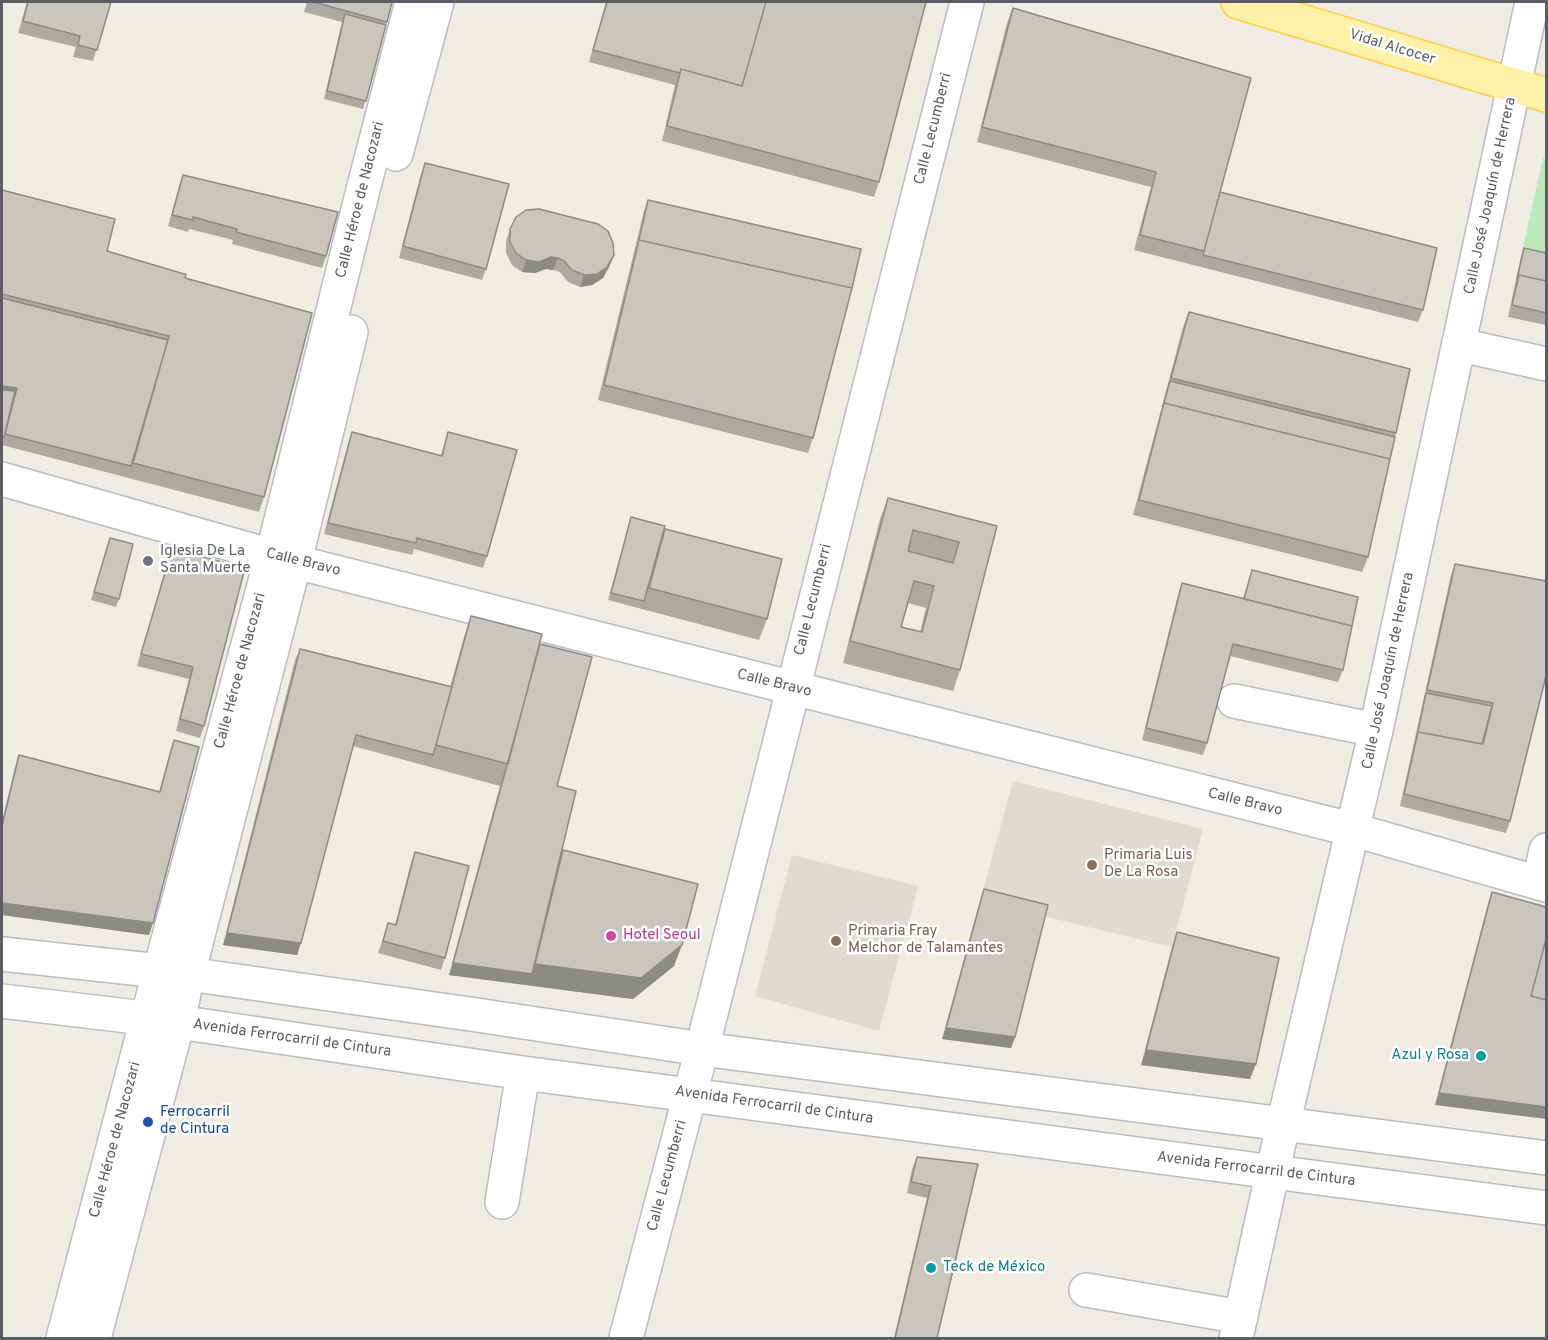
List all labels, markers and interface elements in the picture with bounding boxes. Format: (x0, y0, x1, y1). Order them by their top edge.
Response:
street label: Vidal Alcocer (1347, 26, 1437, 70)
street label: Calle Lecumberri (911, 71, 957, 187)
street label: Calle José Joaquín de Herrera (1461, 96, 1521, 296)
street label: Calle Héroe de Nacozari (333, 120, 389, 280)
street label: Calle Lecumberri (791, 542, 837, 658)
place label: Iglesia De La Santa Muerte (160, 543, 251, 578)
street label: Calle Bravo (264, 545, 342, 581)
marker: Iglesia De La Santa Muerte (141, 554, 155, 568)
street label: Calle José Joaquín de Herrera (1359, 571, 1419, 771)
street label: Calle Héroe de Nacozari (212, 591, 270, 751)
street label: Calle Bravo (735, 666, 813, 702)
street label: Calle Bravo (1206, 785, 1284, 821)
place label: Primaria Luis De La Rosa (1104, 847, 1193, 882)
marker: Primaria Luis De La Rosa (1085, 858, 1099, 872)
place label: Primaria Fray Melchor de Talamantes (848, 923, 1003, 958)
place label: Hotel Seoul (623, 927, 701, 945)
marker: Hotel Seoul (604, 929, 618, 943)
marker: Primaria Fray Melchor de Talamantes (829, 934, 843, 948)
street label: Avenida Ferrocarril de Cintura (192, 1016, 392, 1062)
place label: Azul y Rosa (1391, 1047, 1469, 1065)
marker: Azul y Rosa (1474, 1049, 1488, 1063)
street label: Calle Héroe de Nacozari (87, 1060, 145, 1220)
street label: Avenida Ferrocarril de Cintura (674, 1083, 874, 1129)
place label: Ferrocarril de Cintura (160, 1104, 230, 1139)
marker: Ferrocarril de Cintura (141, 1115, 155, 1129)
street label: Calle Lecumberri (644, 1118, 692, 1234)
street label: Avenida Ferrocarril de Cintura (1156, 1149, 1356, 1191)
place label: Teck de México (943, 1259, 1045, 1277)
marker: Teck de México (924, 1261, 938, 1275)

